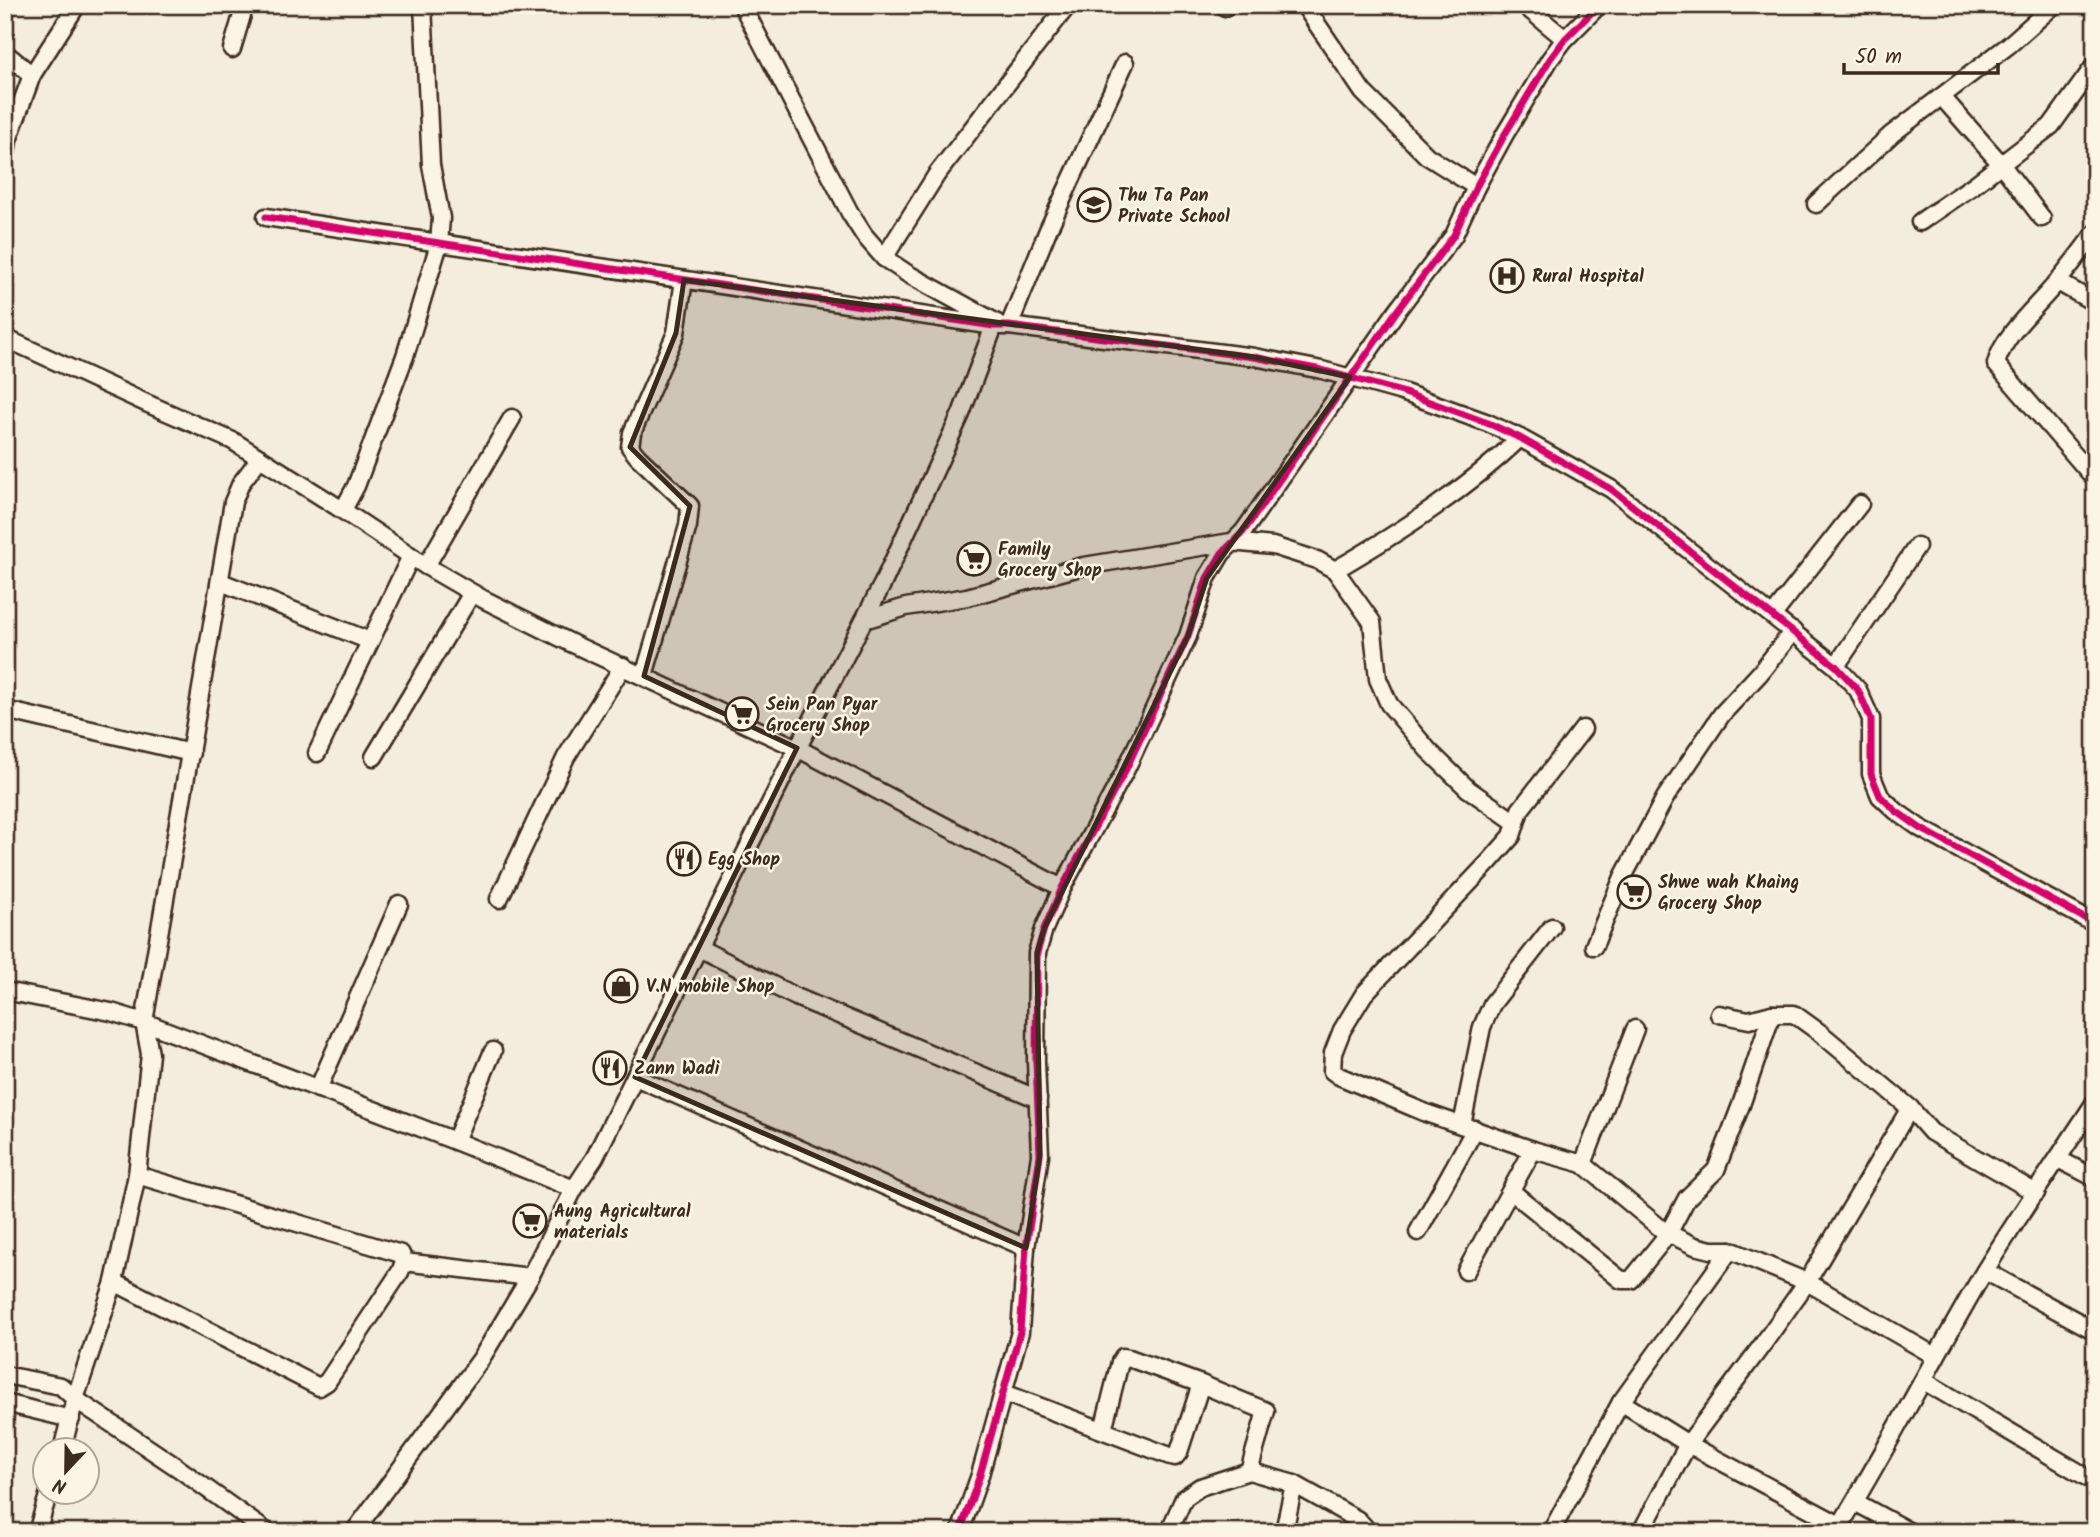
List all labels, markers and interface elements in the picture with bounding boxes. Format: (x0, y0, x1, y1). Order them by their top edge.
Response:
scale bar (1844, 32, 1998, 76)
text: 50 m (1855, 41, 1902, 74)
place label: Thu Ta Pan Private School (1118, 182, 1230, 232)
school or university icon: Thu Ta Pan Private School (1075, 186, 1113, 224)
hospital icon: Rural Hospital (1488, 257, 1526, 295)
place label: Rural Hospital (1532, 263, 1644, 292)
place label: Family Grocery Shop (998, 536, 1102, 586)
supermarket icon: Family Grocery Shop (955, 540, 993, 578)
place label: Sein Pan Pyar Grocery Shop (766, 691, 879, 741)
supermarket icon: Sein Pan Pyar Grocery Shop (723, 695, 761, 733)
restaurant icon: Egg Shop (665, 840, 703, 878)
place label: Egg Shop (708, 846, 780, 875)
place label: Shwe wah Khaing Grocery Shop (1658, 869, 1799, 919)
supermarket icon: Shwe wah Khaing Grocery Shop (1615, 873, 1653, 911)
shop icon: V.N mobile Shop (602, 967, 640, 1005)
place label: V.N mobile Shop (646, 973, 775, 1002)
restaurant icon: Zann Wadi (591, 1049, 629, 1087)
place label: Zann Wadi (634, 1055, 720, 1084)
place label: Aung Agricultural materials (554, 1198, 691, 1248)
supermarket icon: Aung Agricultural materials (511, 1202, 549, 1240)
north arrow (32, 1436, 102, 1506)
text: N (49, 1469, 72, 1501)

